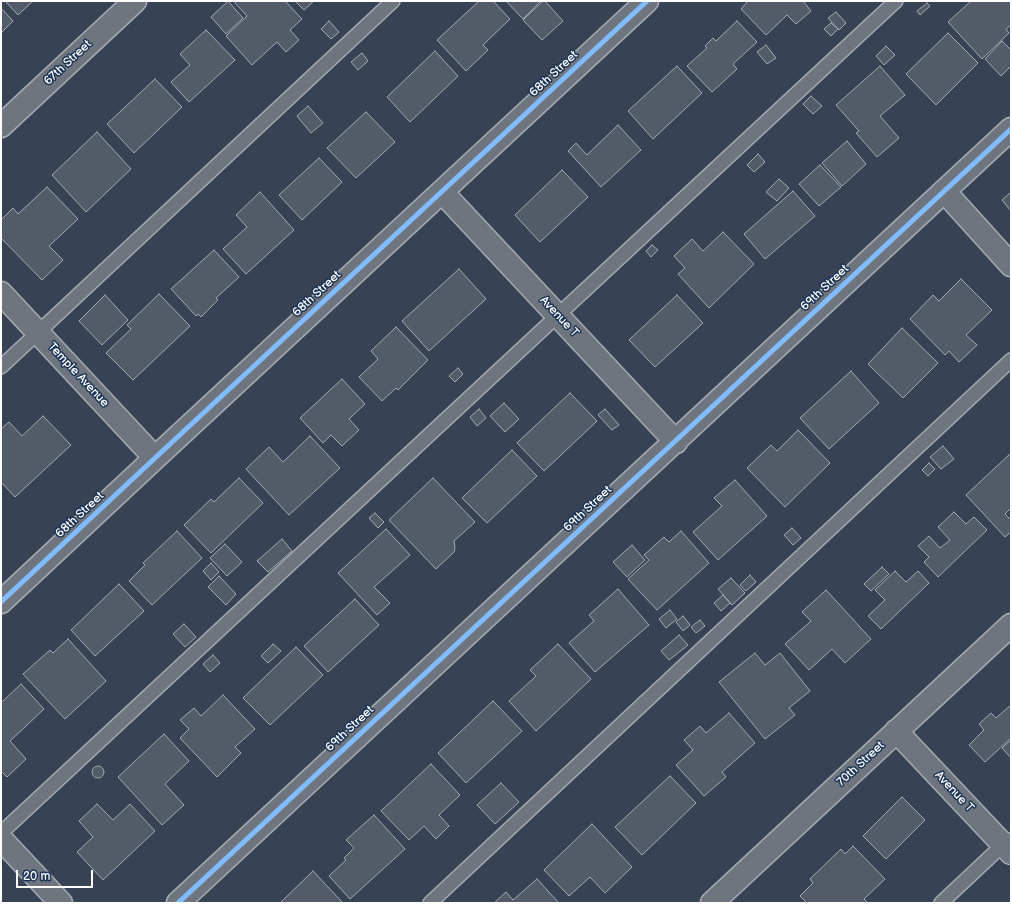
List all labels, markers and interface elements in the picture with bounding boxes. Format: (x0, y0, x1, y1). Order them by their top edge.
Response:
street label: 67th Street (41, 37, 95, 89)
street label: 68th Street (527, 48, 581, 100)
street label: 69th Street (798, 262, 852, 314)
street label: 68th Street (290, 268, 344, 320)
street label: Avenue T (536, 294, 582, 340)
street label: Temple Avenue (44, 340, 112, 410)
street label: 69th Street (561, 483, 615, 535)
street label: 68th Street (53, 489, 107, 541)
street label: 69th Street (323, 703, 377, 755)
street label: 70th Street (834, 738, 888, 790)
street label: Avenue T (931, 769, 977, 815)
scale bar (18, 862, 95, 888)
text: 20 m (23, 869, 50, 884)

